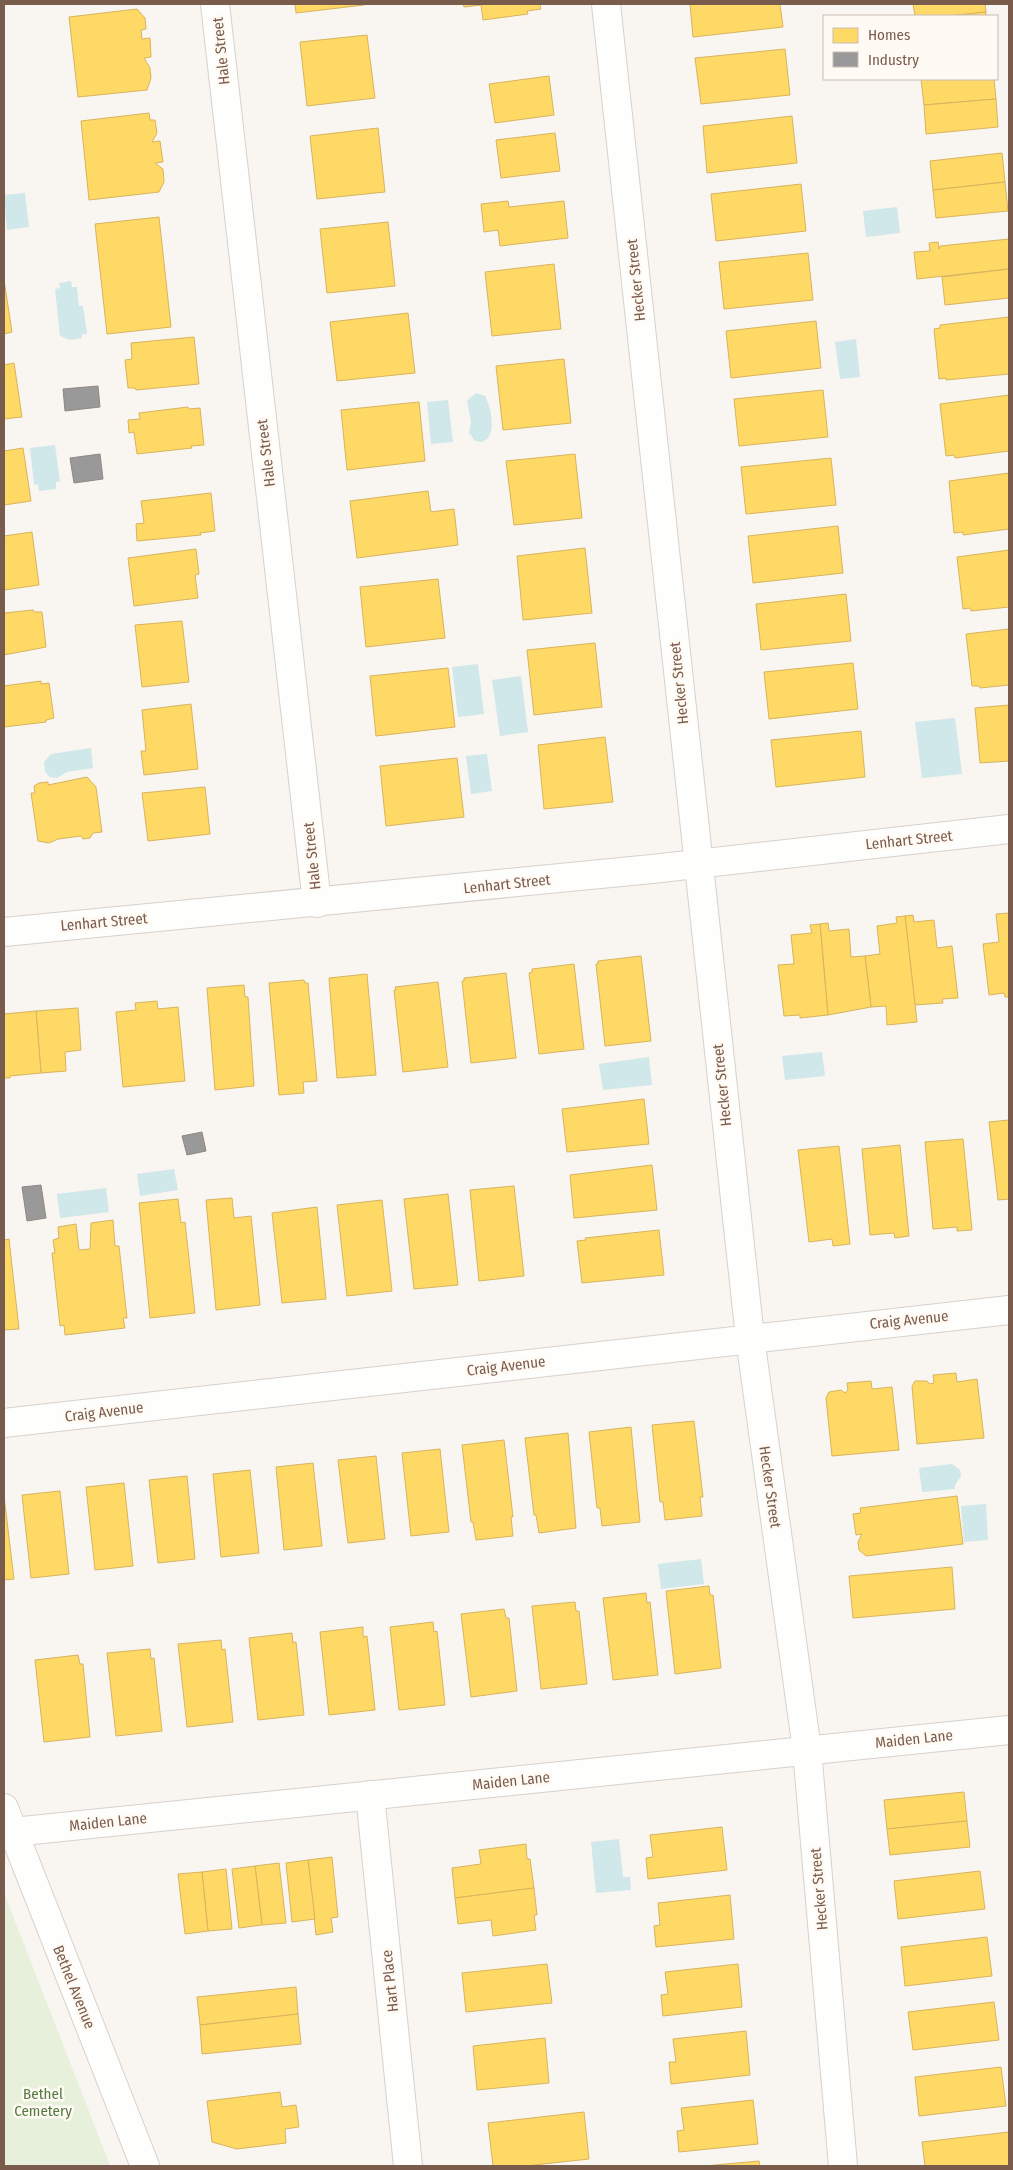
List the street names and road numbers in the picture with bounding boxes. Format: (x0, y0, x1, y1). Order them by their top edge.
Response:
street label: Hale Street (208, 16, 234, 86)
street label: Hecker Street (623, 238, 649, 322)
street label: Hale Street (253, 418, 279, 488)
street label: Hecker Street (666, 641, 692, 725)
street label: Hale Street (299, 821, 325, 891)
street label: Lenhart Street (865, 826, 954, 854)
street label: Lenhart Street (463, 870, 552, 898)
street label: Lenhart Street (60, 909, 148, 935)
street label: Hecker Street (709, 1043, 735, 1127)
street label: Craig Avenue (869, 1307, 949, 1333)
street label: Craig Avenue (466, 1352, 546, 1380)
street label: Craig Avenue (64, 1398, 144, 1426)
street label: Hecker Street (755, 1445, 785, 1529)
street label: Maiden Lane (874, 1726, 954, 1752)
street label: Maiden Lane (471, 1768, 551, 1794)
street label: Maiden Lane (68, 1809, 148, 1835)
street label: Hecker Street (806, 1847, 832, 1931)
street label: Bethel Avenue (49, 1943, 99, 2031)
street label: Hart Place (378, 1949, 402, 2013)

